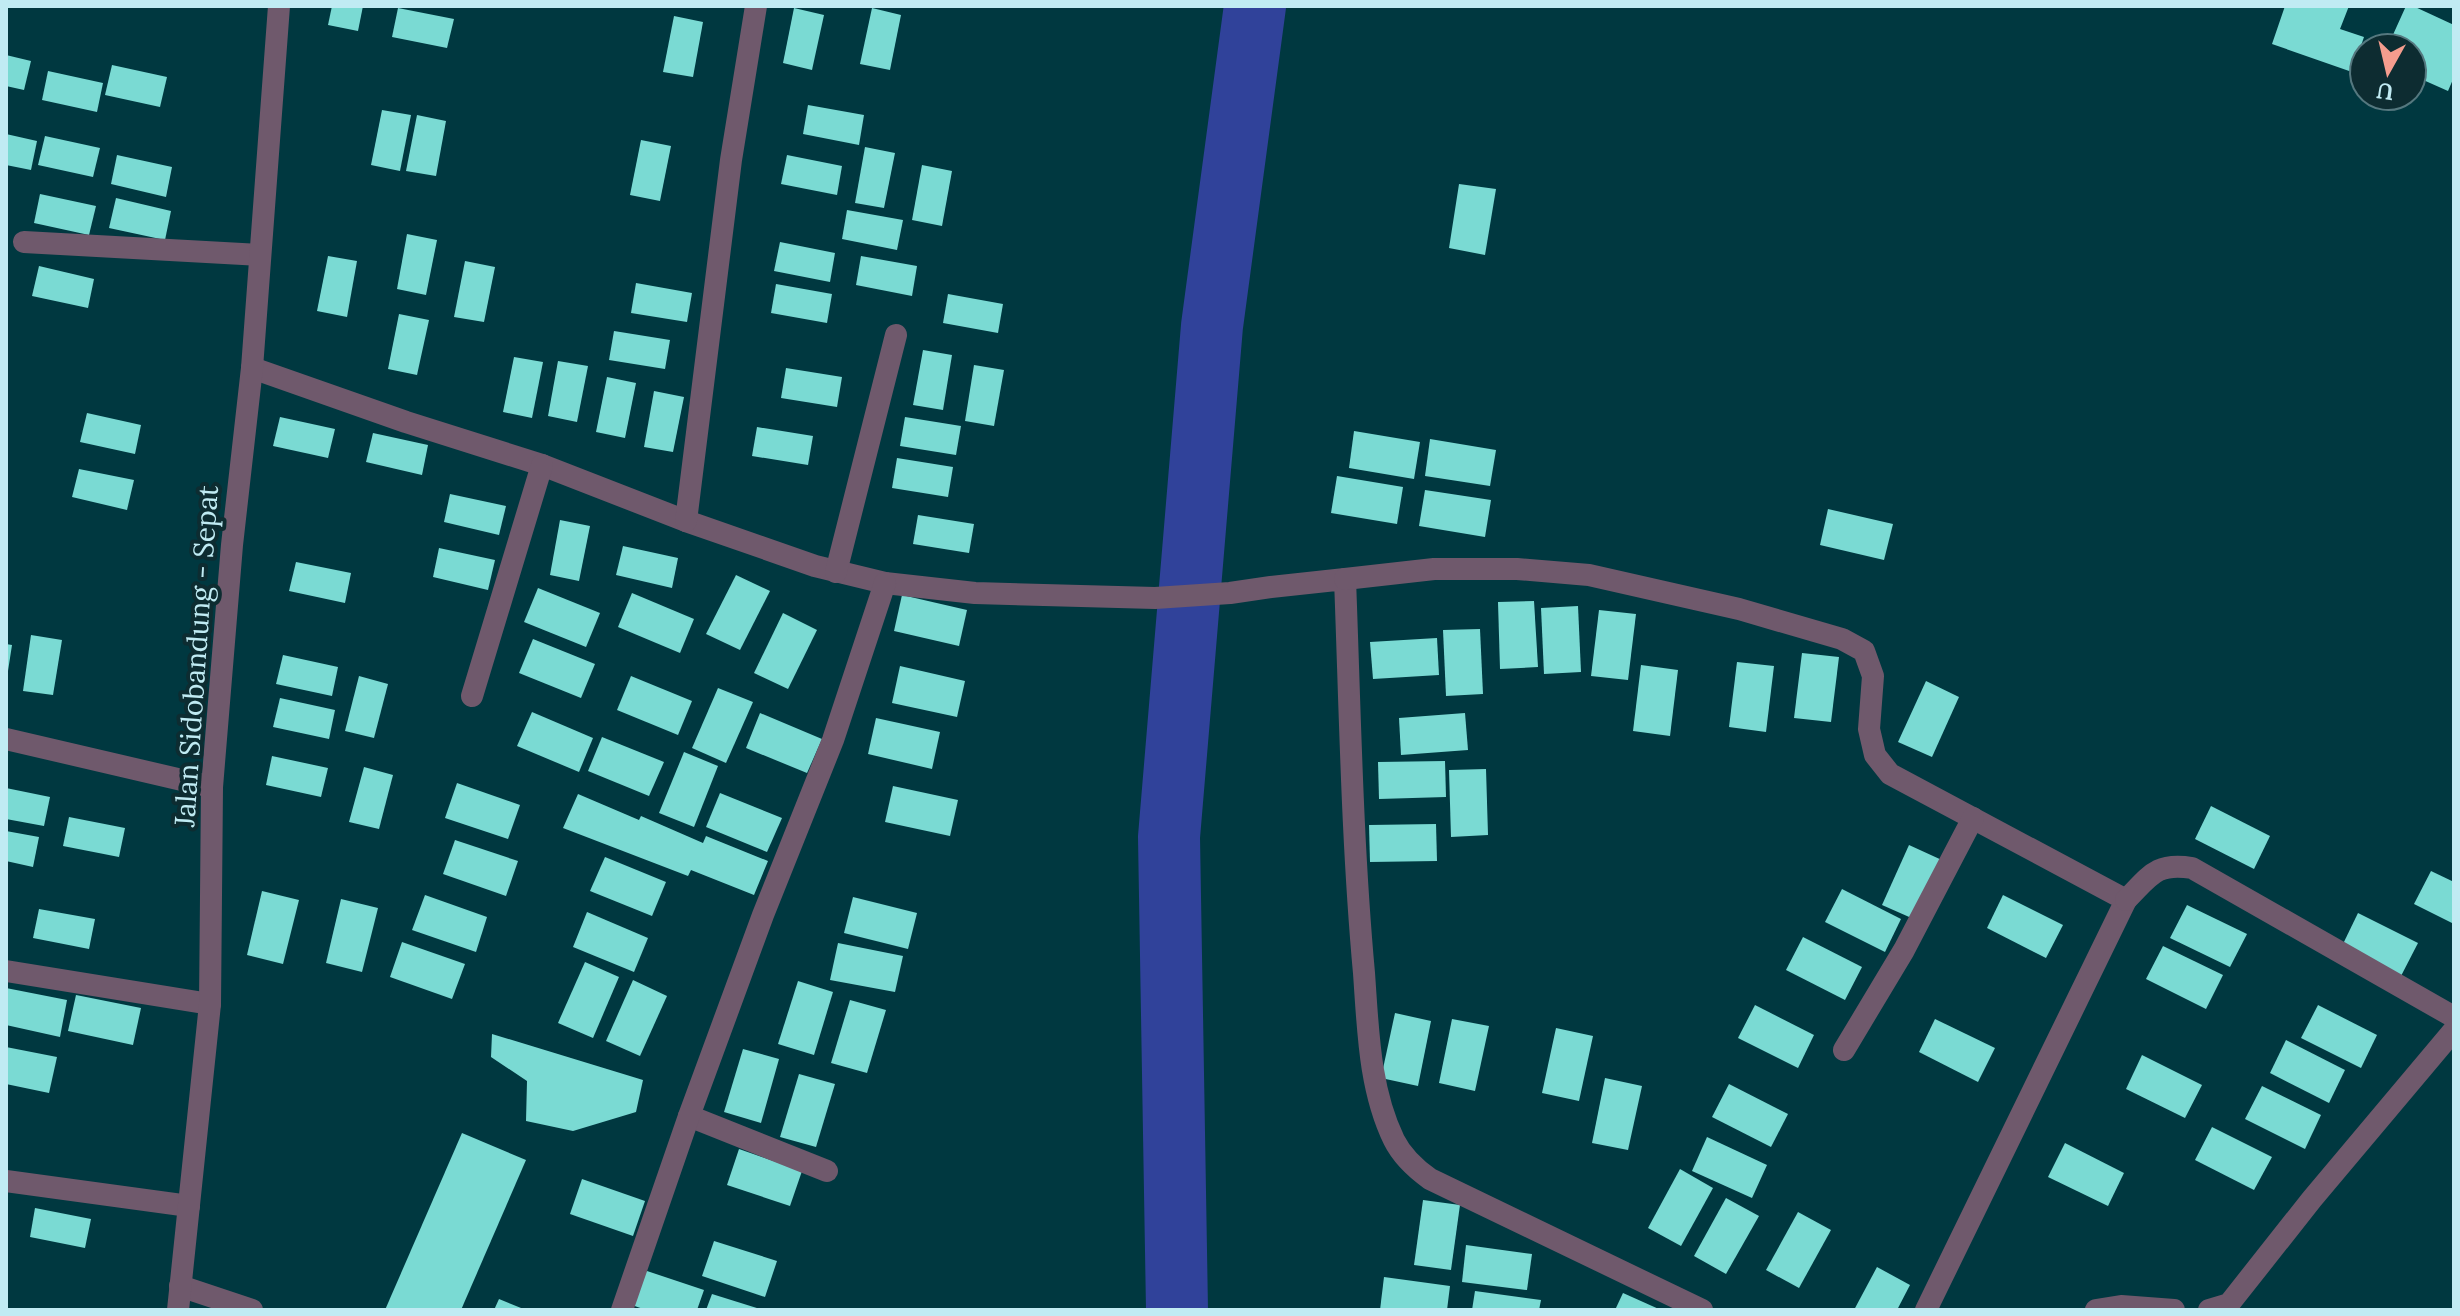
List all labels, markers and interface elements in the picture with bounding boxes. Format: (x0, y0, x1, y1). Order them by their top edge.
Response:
north arrow (2348, 32, 2428, 112)
text: U (2375, 77, 2395, 107)
street label: Jalan Sidobandung - Sepat (166, 484, 226, 829)

